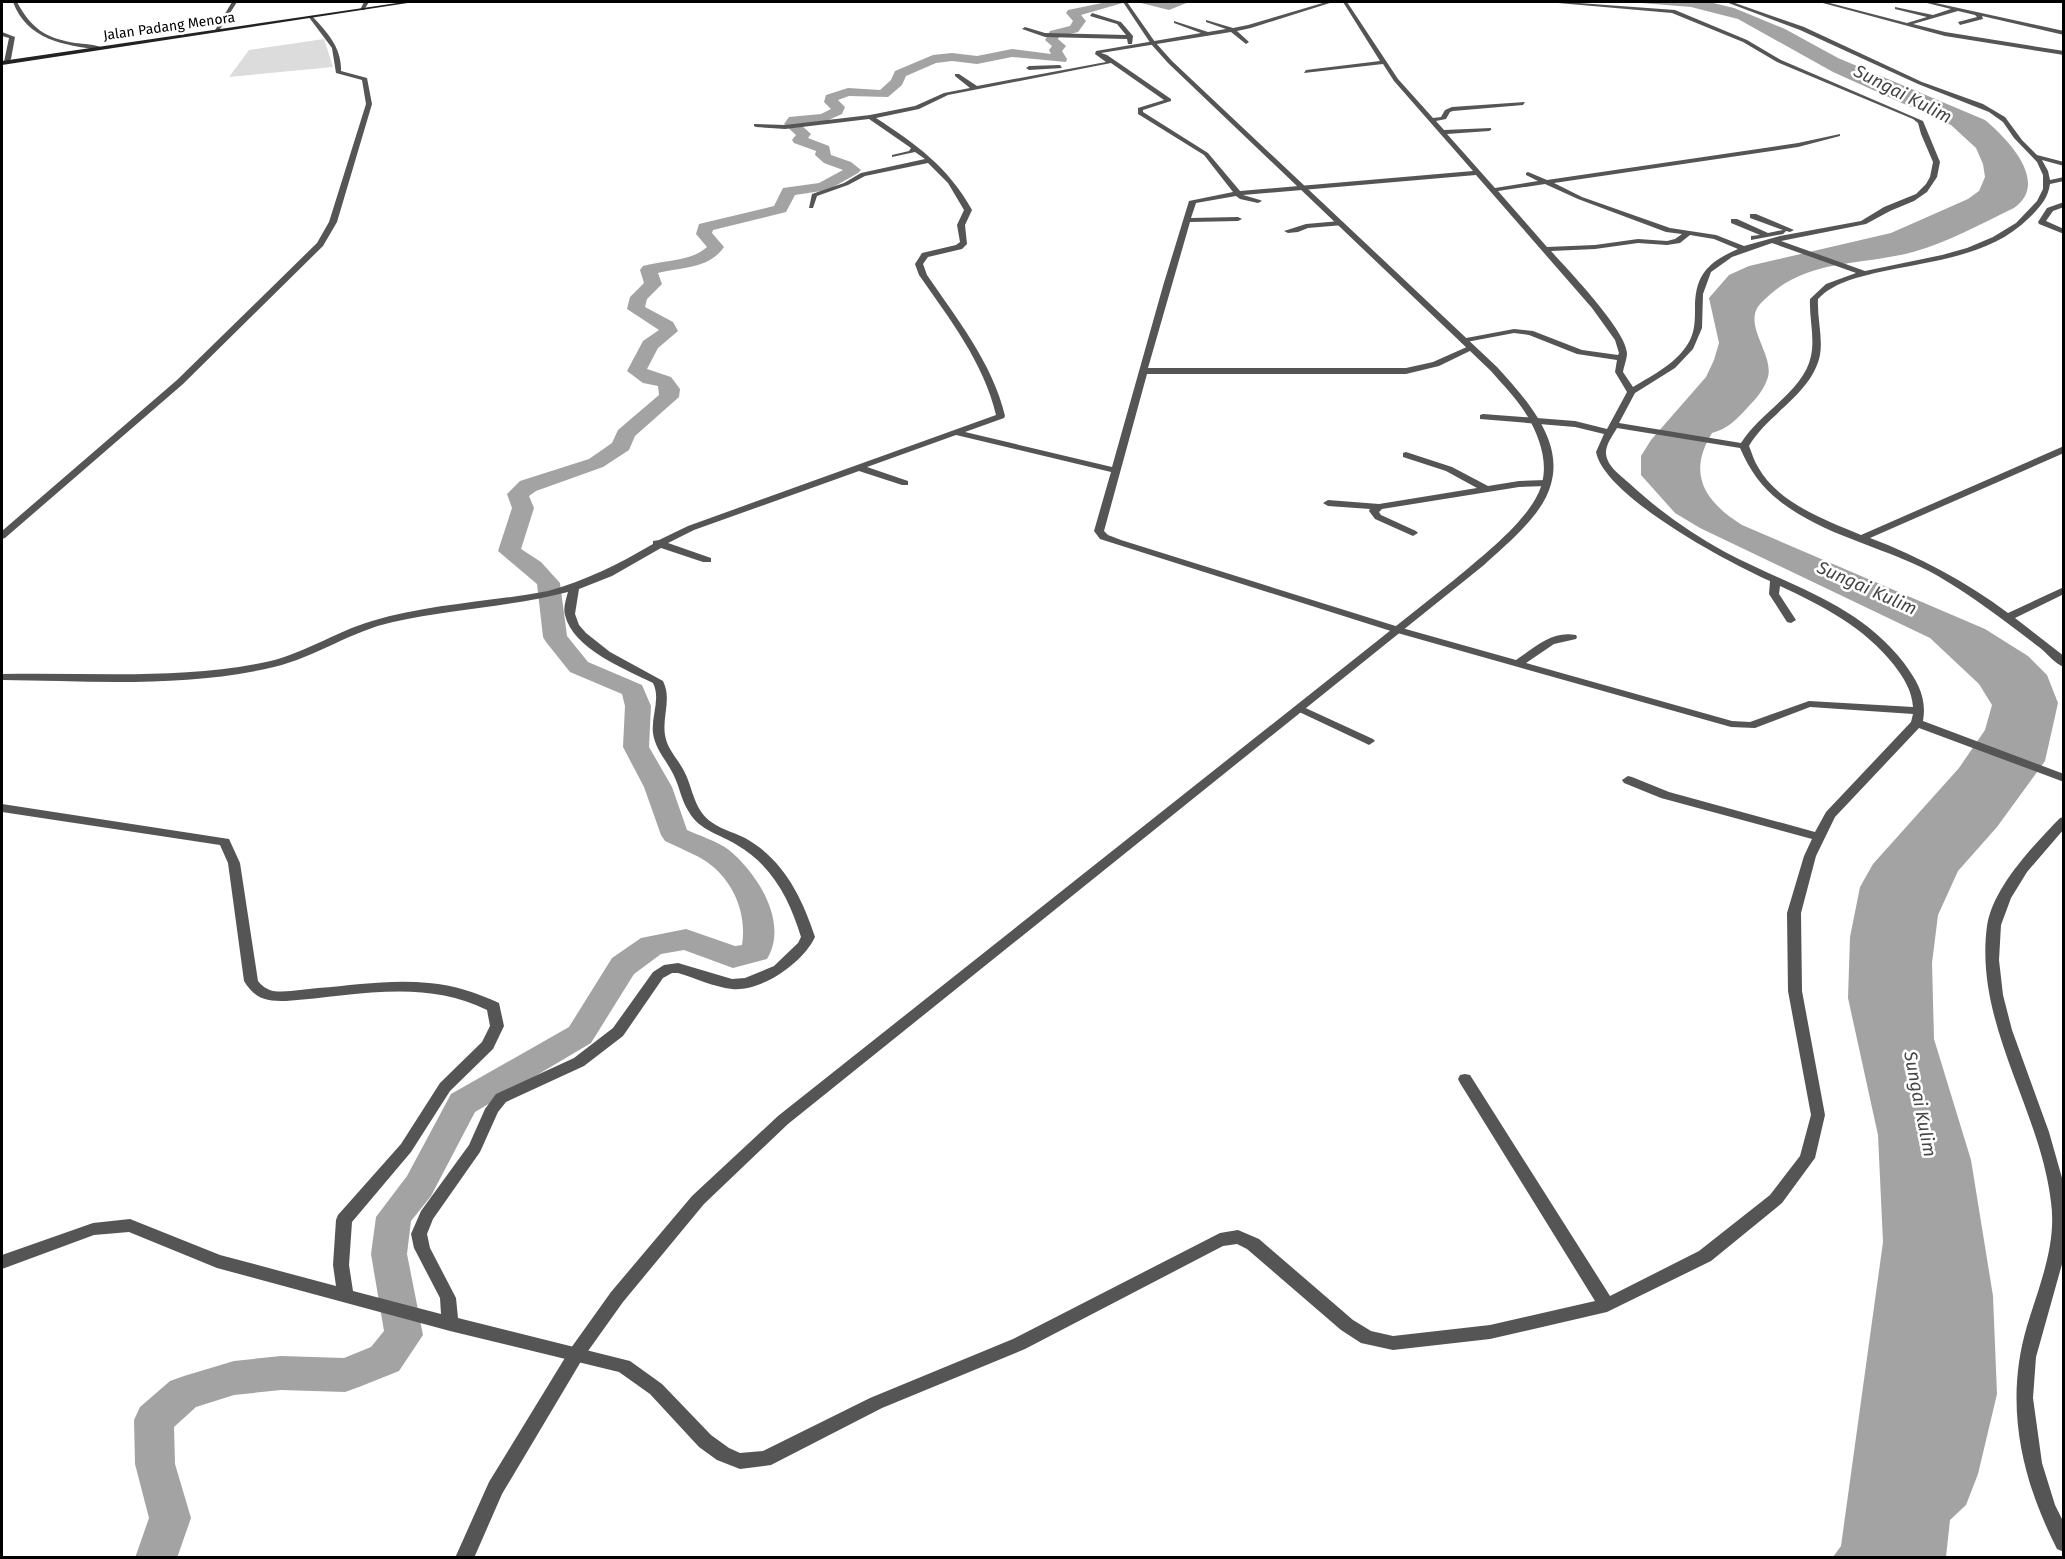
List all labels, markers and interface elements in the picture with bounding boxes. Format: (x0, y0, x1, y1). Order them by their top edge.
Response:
street label: Jalan Padang Menora (102, 9, 236, 44)
water label: Sungai Kulim (1849, 59, 1956, 128)
water label: Sungai Kulim (1813, 556, 1920, 620)
water label: Sungai Kulim (1899, 1048, 1941, 1159)

